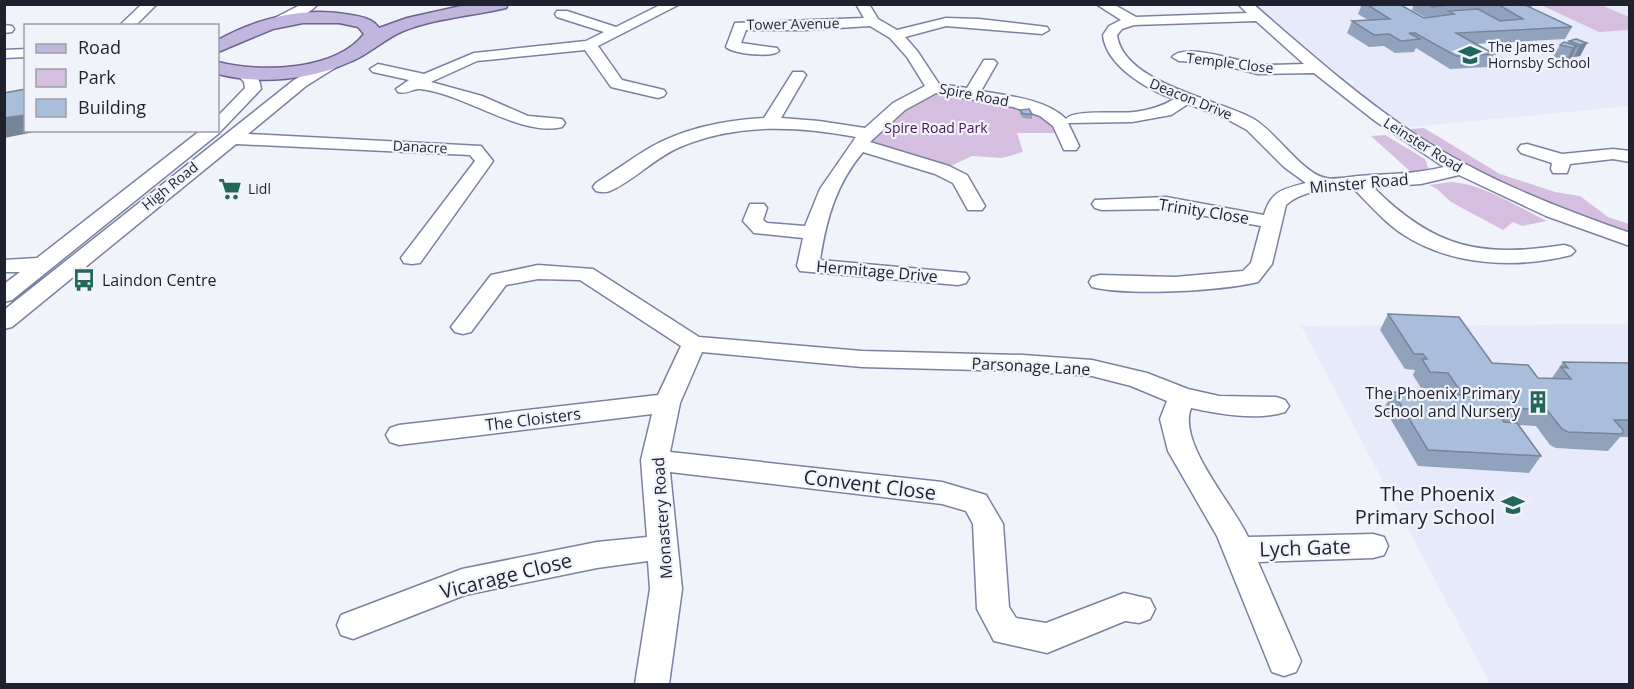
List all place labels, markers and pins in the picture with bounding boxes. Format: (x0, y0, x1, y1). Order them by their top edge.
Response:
place label: The James Hornsby School (1488, 37, 1590, 72)
school or university icon: The James Hornsby School (1457, 42, 1483, 68)
supermarket icon: Lidl (217, 176, 243, 202)
place label: Lidl (248, 179, 271, 198)
bus stop icon: Laindon Centre (71, 267, 97, 293)
place label: Laindon Centre (102, 269, 217, 291)
place label: The Phoenix Primary School and Nursery (1365, 382, 1521, 422)
building icon: The Phoenix Primary School and Nursery (1525, 389, 1551, 415)
place label: The Phoenix Primary School (1355, 480, 1496, 530)
school or university icon: The Phoenix Primary School (1500, 492, 1526, 518)

